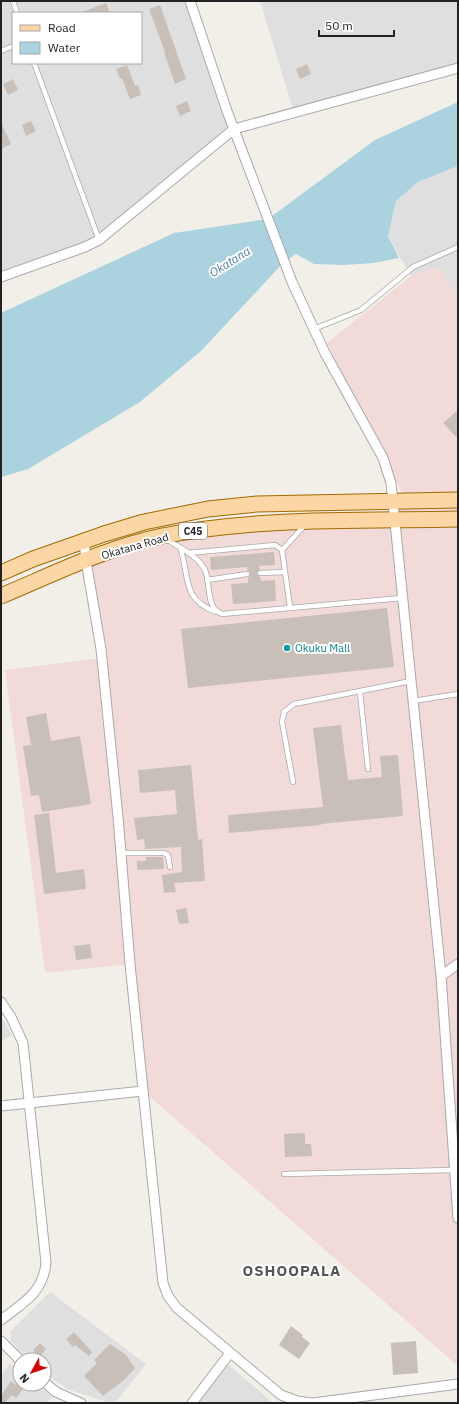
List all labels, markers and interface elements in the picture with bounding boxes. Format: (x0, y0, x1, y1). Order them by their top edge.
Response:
legend (12, 12, 142, 64)
scale bar (319, 12, 394, 38)
text: 50 m (325, 18, 353, 33)
text: Road (48, 20, 76, 35)
text: Water (48, 40, 81, 55)
water label: Okatana (206, 243, 253, 280)
road number: C45 (179, 523, 207, 539)
street label: Okatana Road (100, 530, 170, 562)
place label: Okuku Mall (295, 641, 350, 655)
marker: Okuku Mall (282, 643, 292, 653)
district label: OSHOOPALA (243, 1261, 341, 1280)
north arrow (12, 1352, 52, 1392)
text: N (16, 1371, 32, 1386)

